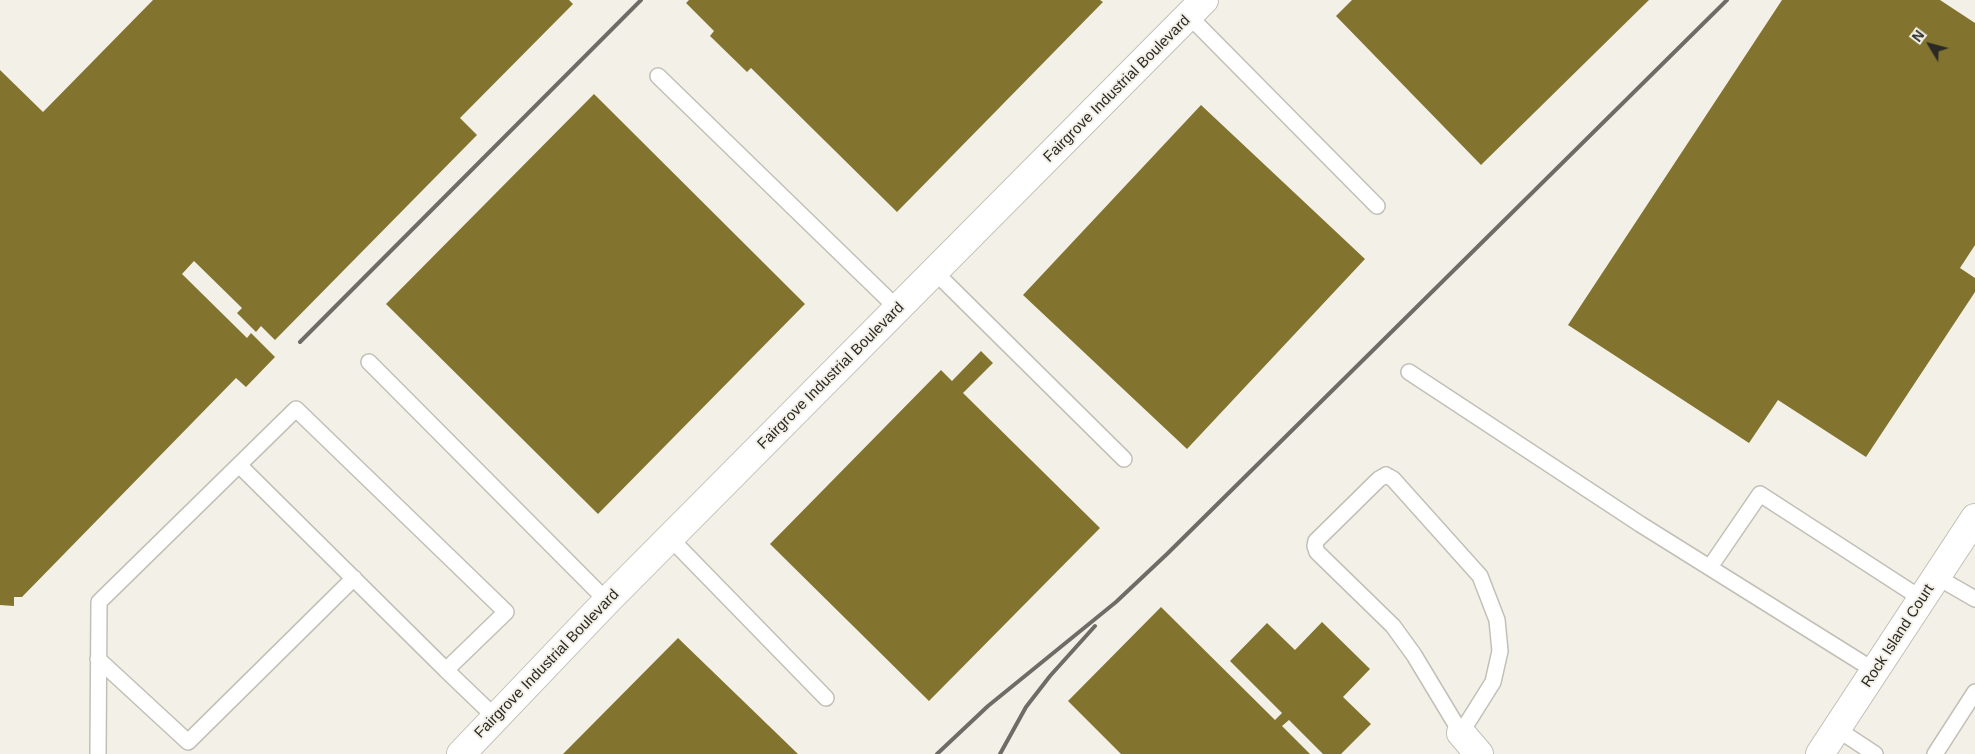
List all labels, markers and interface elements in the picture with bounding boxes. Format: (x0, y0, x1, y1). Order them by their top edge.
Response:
street label: Fairgrove Industrial Boulevard (1040, 12, 1194, 166)
north arrow (1905, 20, 1955, 70)
text: N (1909, 27, 1927, 45)
street label: Fairgrove Industrial Boulevard (754, 299, 908, 453)
street label: Rock Island Court (1858, 581, 1938, 691)
street label: Fairgrove Industrial Boulevard (471, 586, 623, 742)

